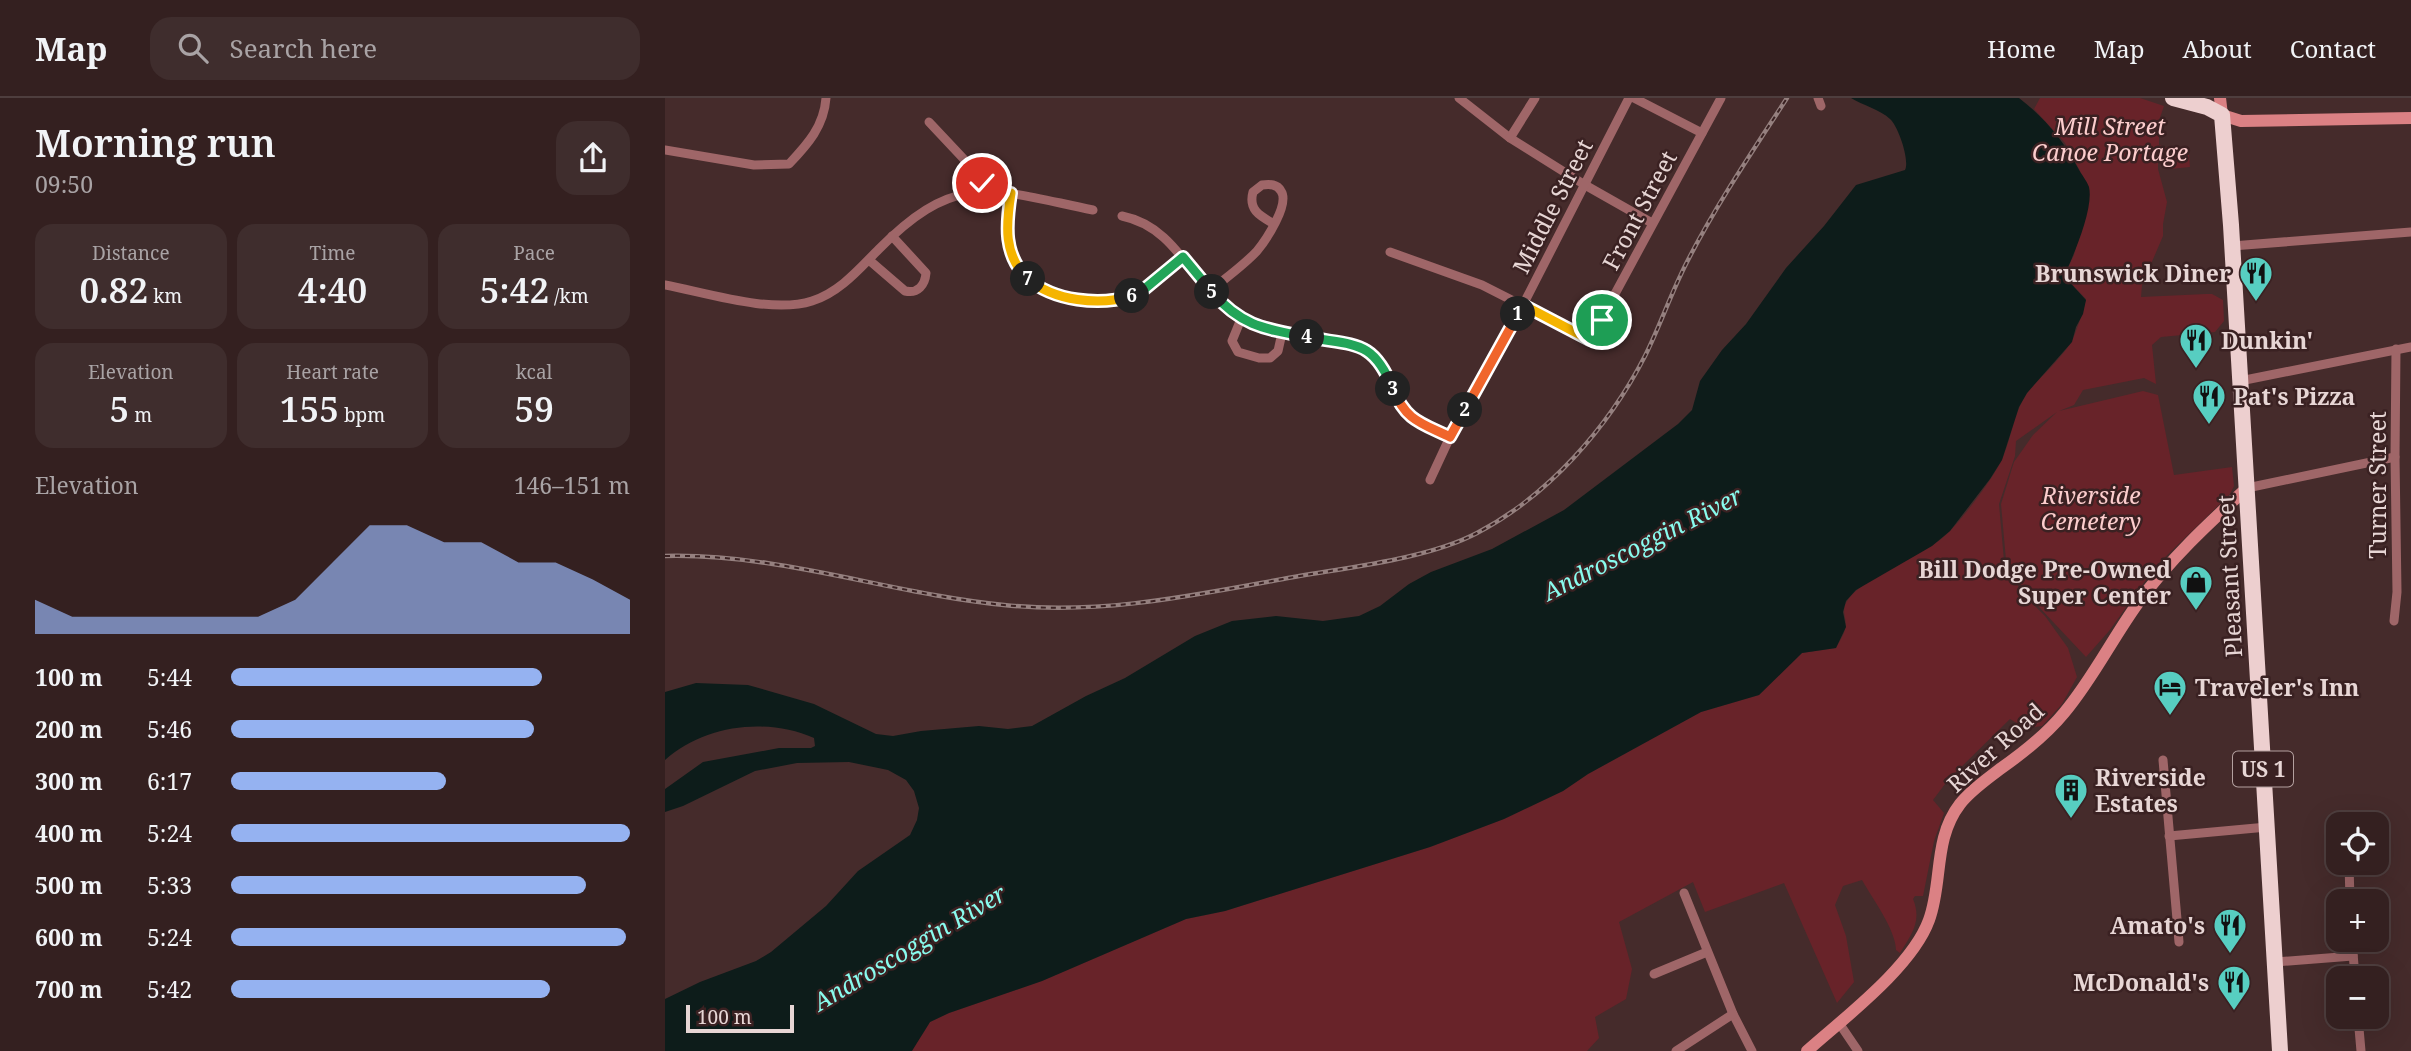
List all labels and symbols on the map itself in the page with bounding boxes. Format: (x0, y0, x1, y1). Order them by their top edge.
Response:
park label: Mill Street Canoe Portage (2032, 110, 2188, 168)
street label: Middle Street (1504, 133, 1600, 279)
street label: Front Street (1594, 145, 1684, 275)
pin (952, 153, 1012, 213)
restaurant icon: Brunswick Diner (2237, 254, 2275, 303)
place label: Brunswick Diner (2035, 257, 2231, 289)
pin: 7 (1011, 262, 1045, 296)
pin: 5 (1195, 274, 1229, 310)
pin: 6 (1114, 278, 1149, 314)
pin (1572, 290, 1632, 350)
pin: 1 (1501, 296, 1535, 332)
pin: 4 (1289, 320, 1325, 354)
restaurant icon: Dunkin' (2177, 321, 2215, 370)
place label: Dunkin' (2221, 324, 2313, 356)
pin: 3 (1375, 372, 1411, 406)
restaurant icon: Pat's Pizza (2190, 377, 2228, 426)
place label: Pat's Pizza (2233, 380, 2356, 412)
pin: 2 (1447, 392, 1483, 428)
street label: Turner Street (2361, 411, 2393, 559)
water label: Androscoggin River (1535, 478, 1748, 609)
park label: Riverside Cemetery (2040, 479, 2141, 537)
street label: Pleasant Street (2209, 494, 2249, 658)
place label: Bill Dodge Pre-Owned Super Center (1918, 553, 2171, 611)
shop icon: Bill Dodge Pre-Owned Super Center (2177, 563, 2215, 612)
hotel icon: Traveler's Inn (2151, 668, 2189, 717)
place label: Traveler's Inn (2195, 671, 2359, 703)
street label: River Road (1940, 695, 2050, 799)
road number: US 1 (2233, 752, 2293, 786)
place label: Riverside Estates (2095, 761, 2206, 819)
building icon: Riverside Estates (2052, 771, 2090, 820)
water label: Androscoggin River (804, 876, 1012, 1019)
restaurant icon: Amato's (2211, 906, 2249, 955)
place label: Amato's (2110, 909, 2205, 941)
restaurant icon: McDonald's (2215, 963, 2253, 1012)
place label: McDonald's (2073, 966, 2209, 998)
scale bar (686, 1002, 795, 1034)

